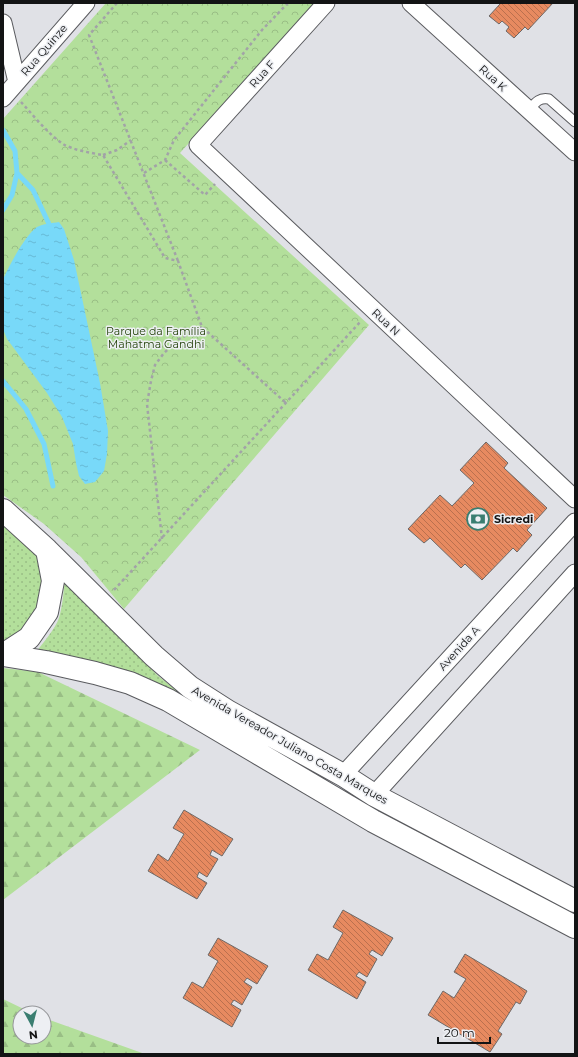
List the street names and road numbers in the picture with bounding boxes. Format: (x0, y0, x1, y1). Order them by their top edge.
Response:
street label: Rua Quinze (18, 21, 70, 79)
street label: Rua F (246, 58, 278, 90)
street label: Rua K (476, 62, 510, 94)
street label: Rua N (369, 305, 403, 339)
street label: Avenida A (435, 623, 483, 673)
street label: Avenida Vereador Juliano Costa Marques (190, 683, 391, 807)

